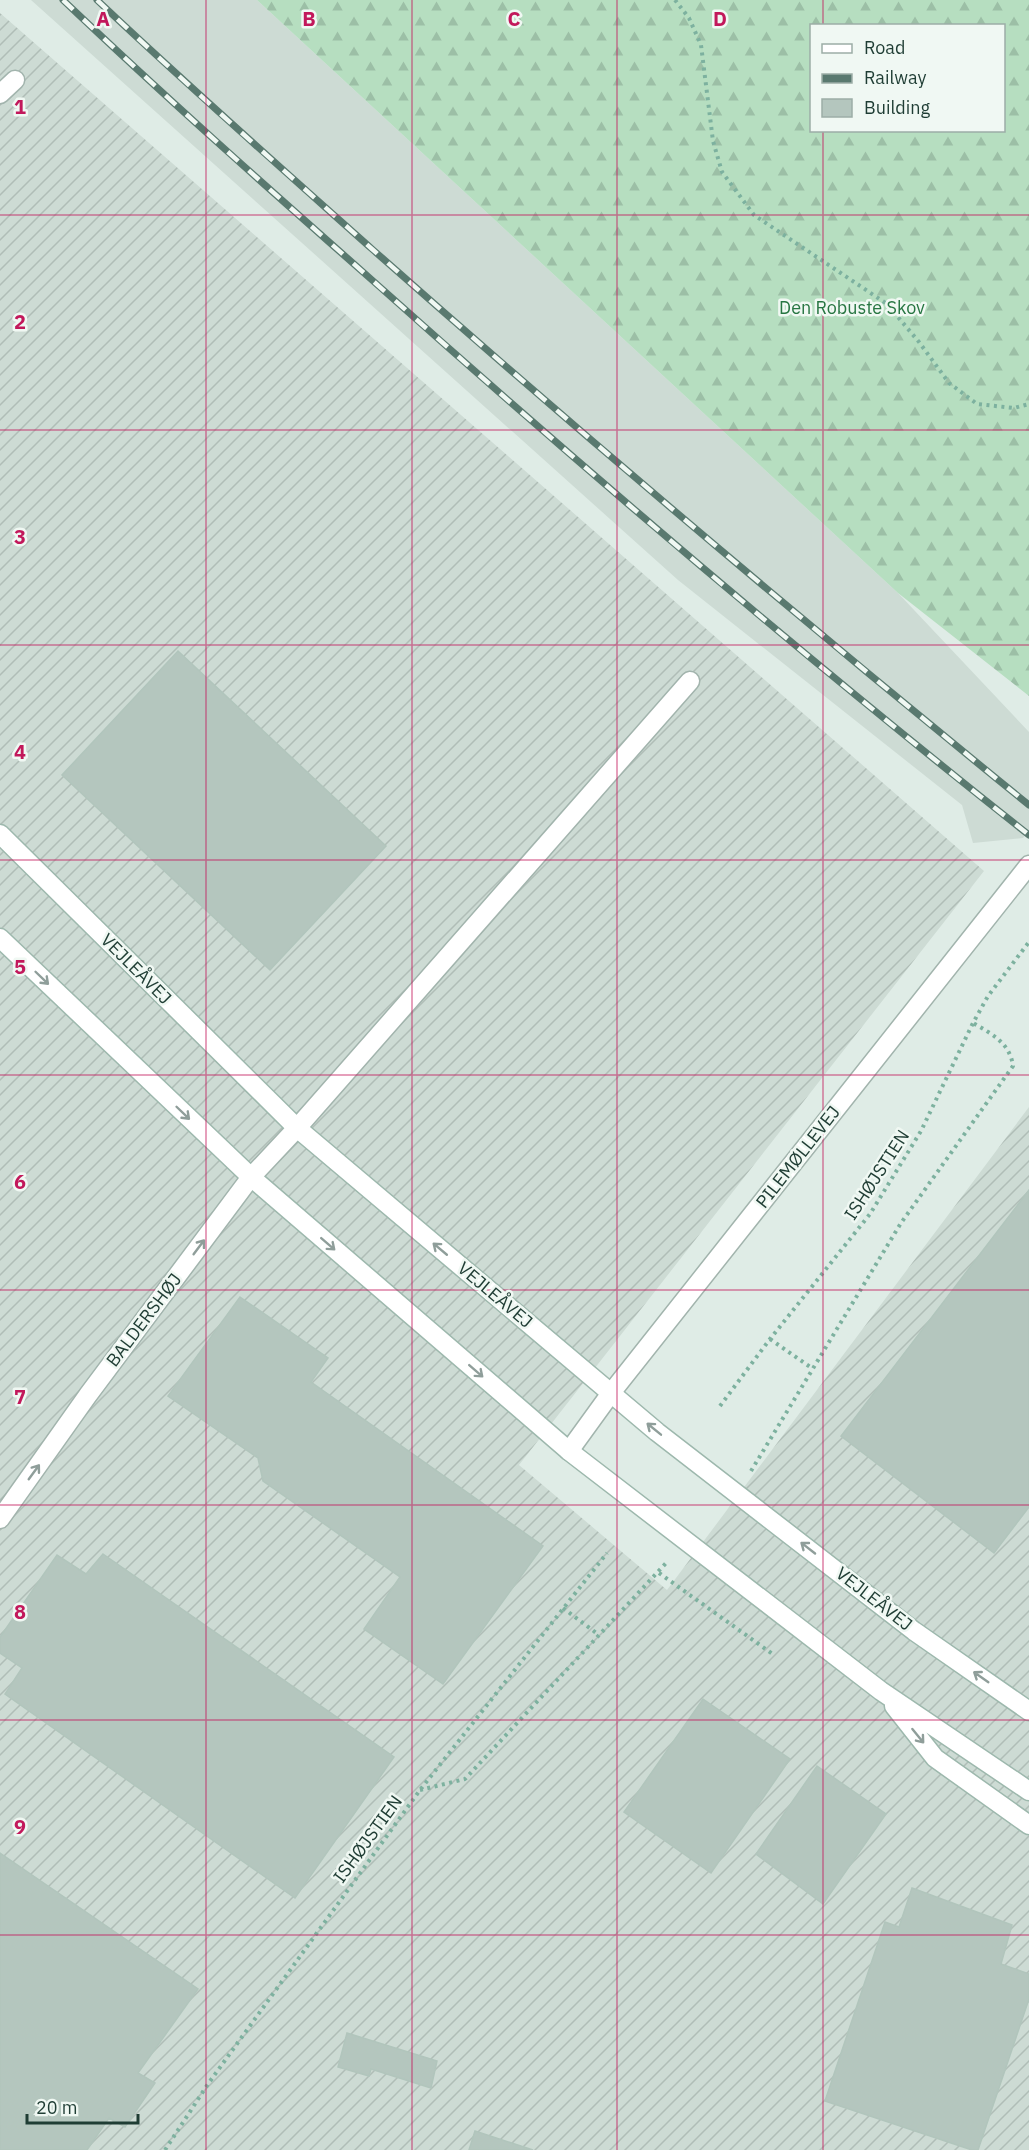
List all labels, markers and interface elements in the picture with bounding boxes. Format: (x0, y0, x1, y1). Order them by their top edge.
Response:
text: A (96, 5, 110, 32)
text: B (302, 5, 316, 32)
text: C (507, 5, 521, 32)
text: D (713, 5, 727, 32)
legend (810, 24, 1005, 132)
text: Road (864, 36, 905, 59)
text: Railway (864, 66, 926, 89)
text: 1 (14, 93, 26, 120)
text: Building (864, 96, 931, 119)
park label: Den Robuste Skov (779, 296, 925, 319)
text: 2 (14, 308, 26, 335)
text: 3 (14, 523, 26, 550)
text: 4 (14, 738, 26, 765)
street label: VEJLEÅVEJ (96, 928, 177, 1009)
text: 5 (14, 953, 26, 980)
one-way arrow (35, 971, 50, 986)
street label: PILEMØLLEVEJ (750, 1101, 845, 1213)
one-way arrow (176, 1106, 191, 1120)
street label: ISHØJSTIEN (839, 1125, 914, 1224)
text: 6 (14, 1168, 26, 1195)
one-way arrow (320, 1237, 335, 1251)
one-way arrow (193, 1239, 205, 1255)
one-way arrow (433, 1242, 448, 1256)
street label: VEJLEÅVEJ (453, 1256, 538, 1333)
street label: BALDERSHØJ (101, 1268, 186, 1371)
one-way arrow (468, 1364, 483, 1378)
text: 7 (14, 1383, 26, 1410)
one-way arrow (646, 1422, 662, 1435)
one-way arrow (28, 1464, 40, 1480)
one-way arrow (800, 1542, 816, 1555)
street label: VEJLEÅVEJ (831, 1561, 918, 1636)
text: 8 (14, 1598, 26, 1625)
one-way arrow (973, 1671, 990, 1683)
one-way arrow (911, 1728, 925, 1743)
street label: ISHØJSTIEN (328, 1790, 407, 1887)
text: 9 (14, 1813, 26, 1840)
scale bar (27, 2087, 138, 2125)
text: 20 m (36, 2096, 78, 2119)

